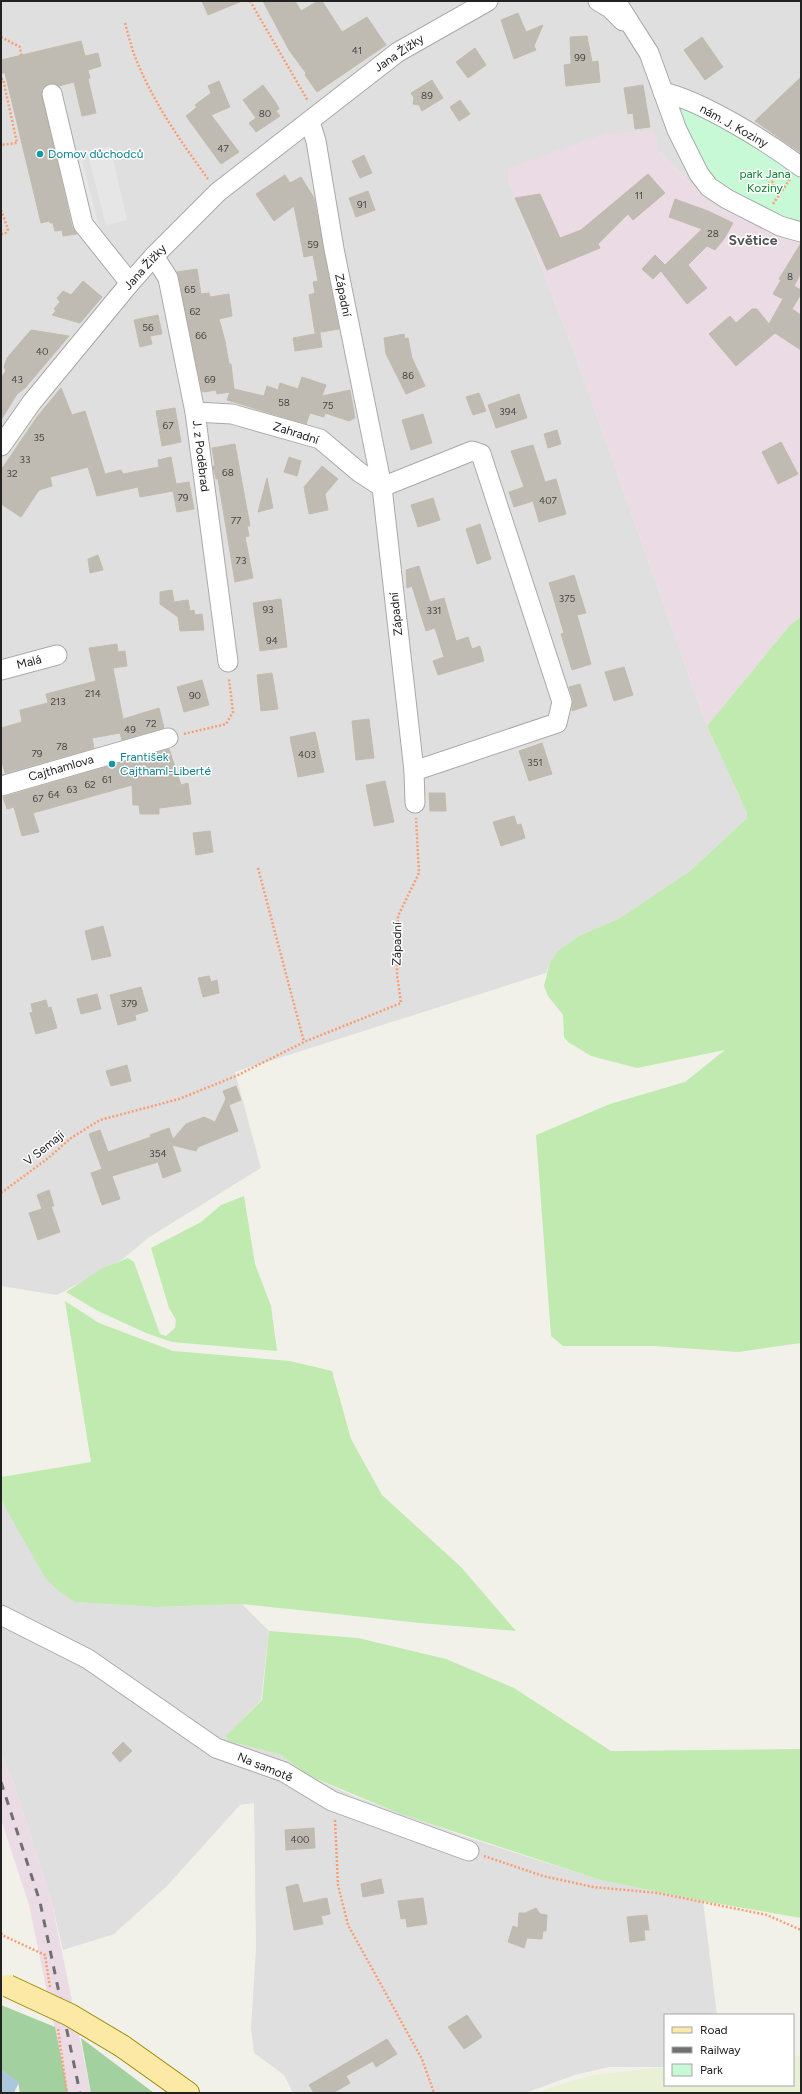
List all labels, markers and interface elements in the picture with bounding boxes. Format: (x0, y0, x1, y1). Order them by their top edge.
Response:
street label: Jana Žižky (372, 31, 427, 75)
house number: 41 (352, 44, 362, 57)
house number: 99 (574, 51, 586, 64)
house number: 89 (421, 89, 433, 102)
street label: nám. J. Koziny (697, 101, 771, 151)
house number: 80 (259, 107, 271, 120)
house number: 47 (217, 142, 229, 155)
place label: Domov důchodců (48, 147, 144, 161)
marker: Domov důchodců (35, 149, 45, 159)
park label: park Jana Koziny (739, 167, 791, 195)
house number: 11 (635, 189, 643, 202)
house number: 91 (357, 198, 367, 211)
house number: 28 (707, 227, 719, 240)
district label: Světice (729, 232, 778, 249)
house number: 59 (307, 238, 319, 251)
street label: Jana Žižky (121, 241, 170, 293)
house number: 8 (787, 270, 793, 283)
street label: Západní (332, 272, 354, 319)
house number: 65 (184, 283, 196, 296)
house number: 62 (189, 305, 201, 318)
house number: 56 (142, 321, 154, 334)
house number: 66 (195, 329, 207, 342)
house number: 40 (36, 345, 48, 358)
house number: 86 (402, 369, 414, 382)
house number: 43 (11, 373, 23, 386)
house number: 69 (204, 373, 216, 386)
house number: 58 (278, 396, 290, 409)
house number: 75 (322, 399, 334, 412)
house number: 394 (499, 405, 517, 418)
house number: 67 (162, 419, 174, 432)
street label: J. z Poděbrad (190, 419, 212, 493)
street label: Zahradní (271, 419, 322, 447)
house number: 35 (33, 431, 45, 444)
house number: 33 (20, 453, 30, 466)
house number: 68 (222, 466, 234, 479)
house number: 32 (6, 467, 18, 480)
house number: 79 (177, 491, 189, 504)
house number: 407 (539, 494, 558, 507)
house number: 77 (231, 514, 242, 527)
house number: 73 (236, 554, 246, 567)
street label: Západní (387, 590, 405, 636)
house number: 375 (559, 592, 576, 605)
house number: 93 (262, 603, 274, 616)
house number: 331 (426, 604, 442, 617)
house number: 94 (266, 634, 278, 647)
street label: Malá (15, 652, 43, 672)
house number: 214 (85, 687, 101, 700)
house number: 90 (189, 689, 201, 702)
house number: 213 (50, 695, 66, 708)
house number: 72 (146, 717, 156, 730)
house number: 49 (124, 723, 136, 736)
house number: 78 (56, 740, 68, 753)
house number: 79 (31, 747, 43, 760)
house number: 403 (298, 748, 316, 761)
place label: František Cajthaml-Liberté (120, 750, 211, 778)
street label: Cajthamlova (27, 752, 95, 784)
house number: 351 (527, 756, 543, 769)
marker: František Cajthaml-Liberté (107, 759, 117, 769)
house number: 61 (102, 773, 112, 786)
house number: 62 (84, 778, 96, 791)
house number: 63 (66, 783, 78, 796)
house number: 64 (48, 788, 60, 801)
house number: 67 (32, 792, 44, 805)
street label: Západní (390, 921, 404, 966)
house number: 379 (121, 997, 138, 1010)
street label: V Semaji (21, 1128, 67, 1168)
house number: 354 (149, 1147, 167, 1160)
street label: Na samotě (235, 1750, 295, 1785)
house number: 400 (290, 1833, 310, 1846)
legend (664, 2014, 794, 2086)
text: Road (700, 2023, 728, 2037)
text: Railway (700, 2043, 741, 2057)
text: Park (700, 2063, 723, 2077)

